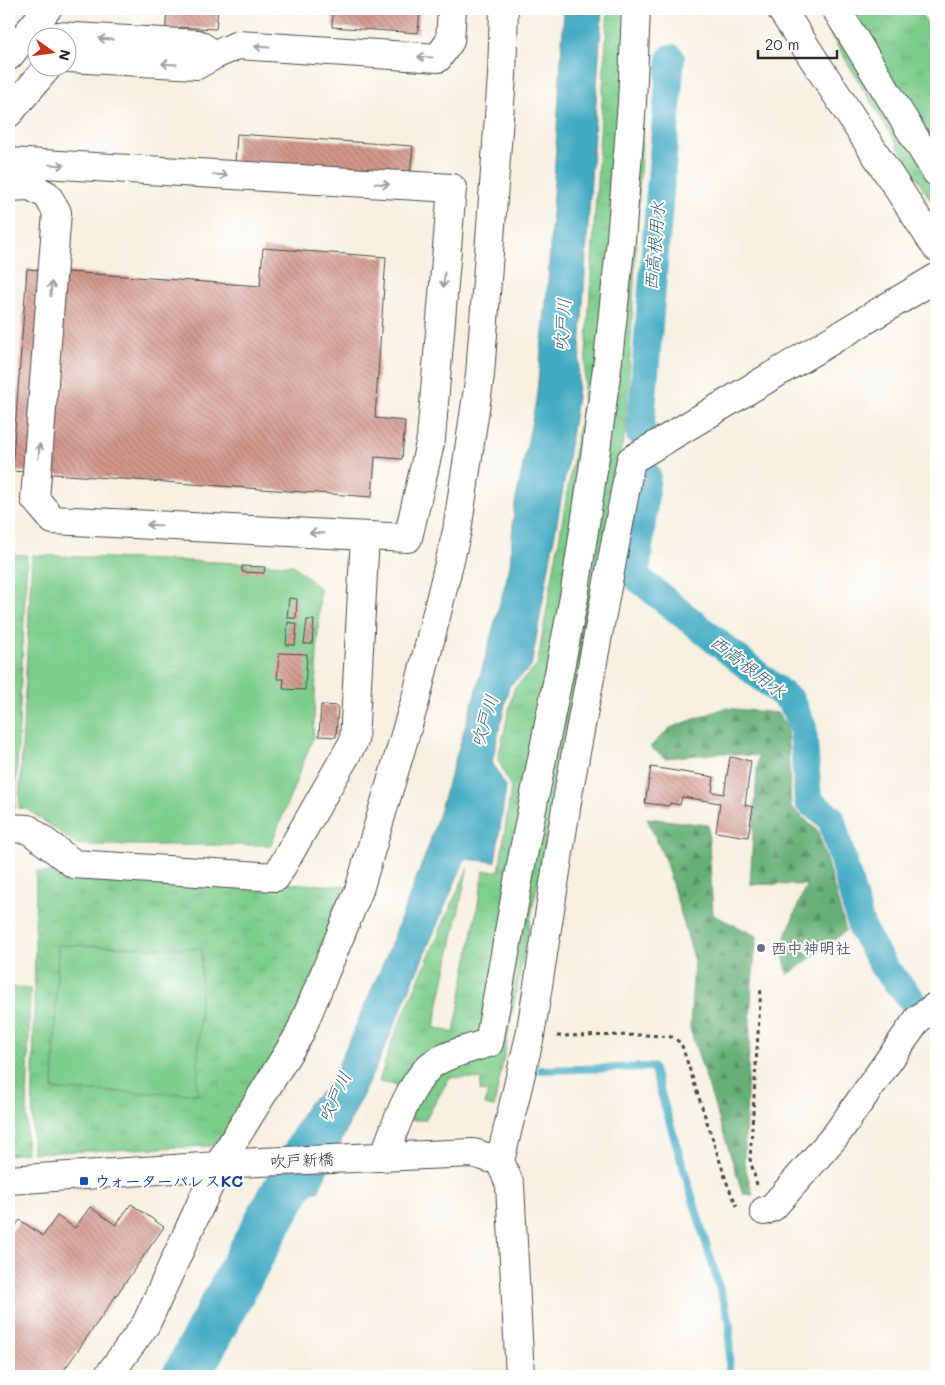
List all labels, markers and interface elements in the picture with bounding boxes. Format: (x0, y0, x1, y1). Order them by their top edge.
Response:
north arrow (28, 28, 78, 78)
scale bar (758, 28, 836, 60)
one-way arrow (98, 34, 114, 43)
text: 20 m (765, 34, 799, 54)
one-way arrow (255, 42, 271, 51)
text: N (55, 48, 76, 63)
one-way arrow (417, 52, 433, 61)
one-way arrow (161, 59, 177, 68)
one-way arrow (49, 161, 65, 170)
one-way arrow (211, 170, 227, 179)
one-way arrow (374, 180, 390, 189)
water label: 西高根用水 (638, 200, 670, 292)
one-way arrow (440, 272, 449, 288)
one-way arrow (46, 281, 56, 297)
water label: 吹戸川 (548, 297, 576, 353)
one-way arrow (34, 443, 44, 459)
one-way arrow (147, 521, 163, 530)
one-way arrow (309, 529, 325, 538)
water label: 西高根用水 (706, 629, 791, 703)
water label: 吹戸川 (465, 691, 503, 750)
place label: 西中神明社 (771, 937, 851, 958)
marker: 西中神明社 (755, 942, 767, 954)
water label: 吹戸川 (312, 1067, 356, 1126)
street label: 吹戸新橋 (269, 1147, 334, 1172)
place label: ウォーターパレスKC (94, 1170, 243, 1191)
marker: ウォーターパレスKC (78, 1175, 90, 1187)

